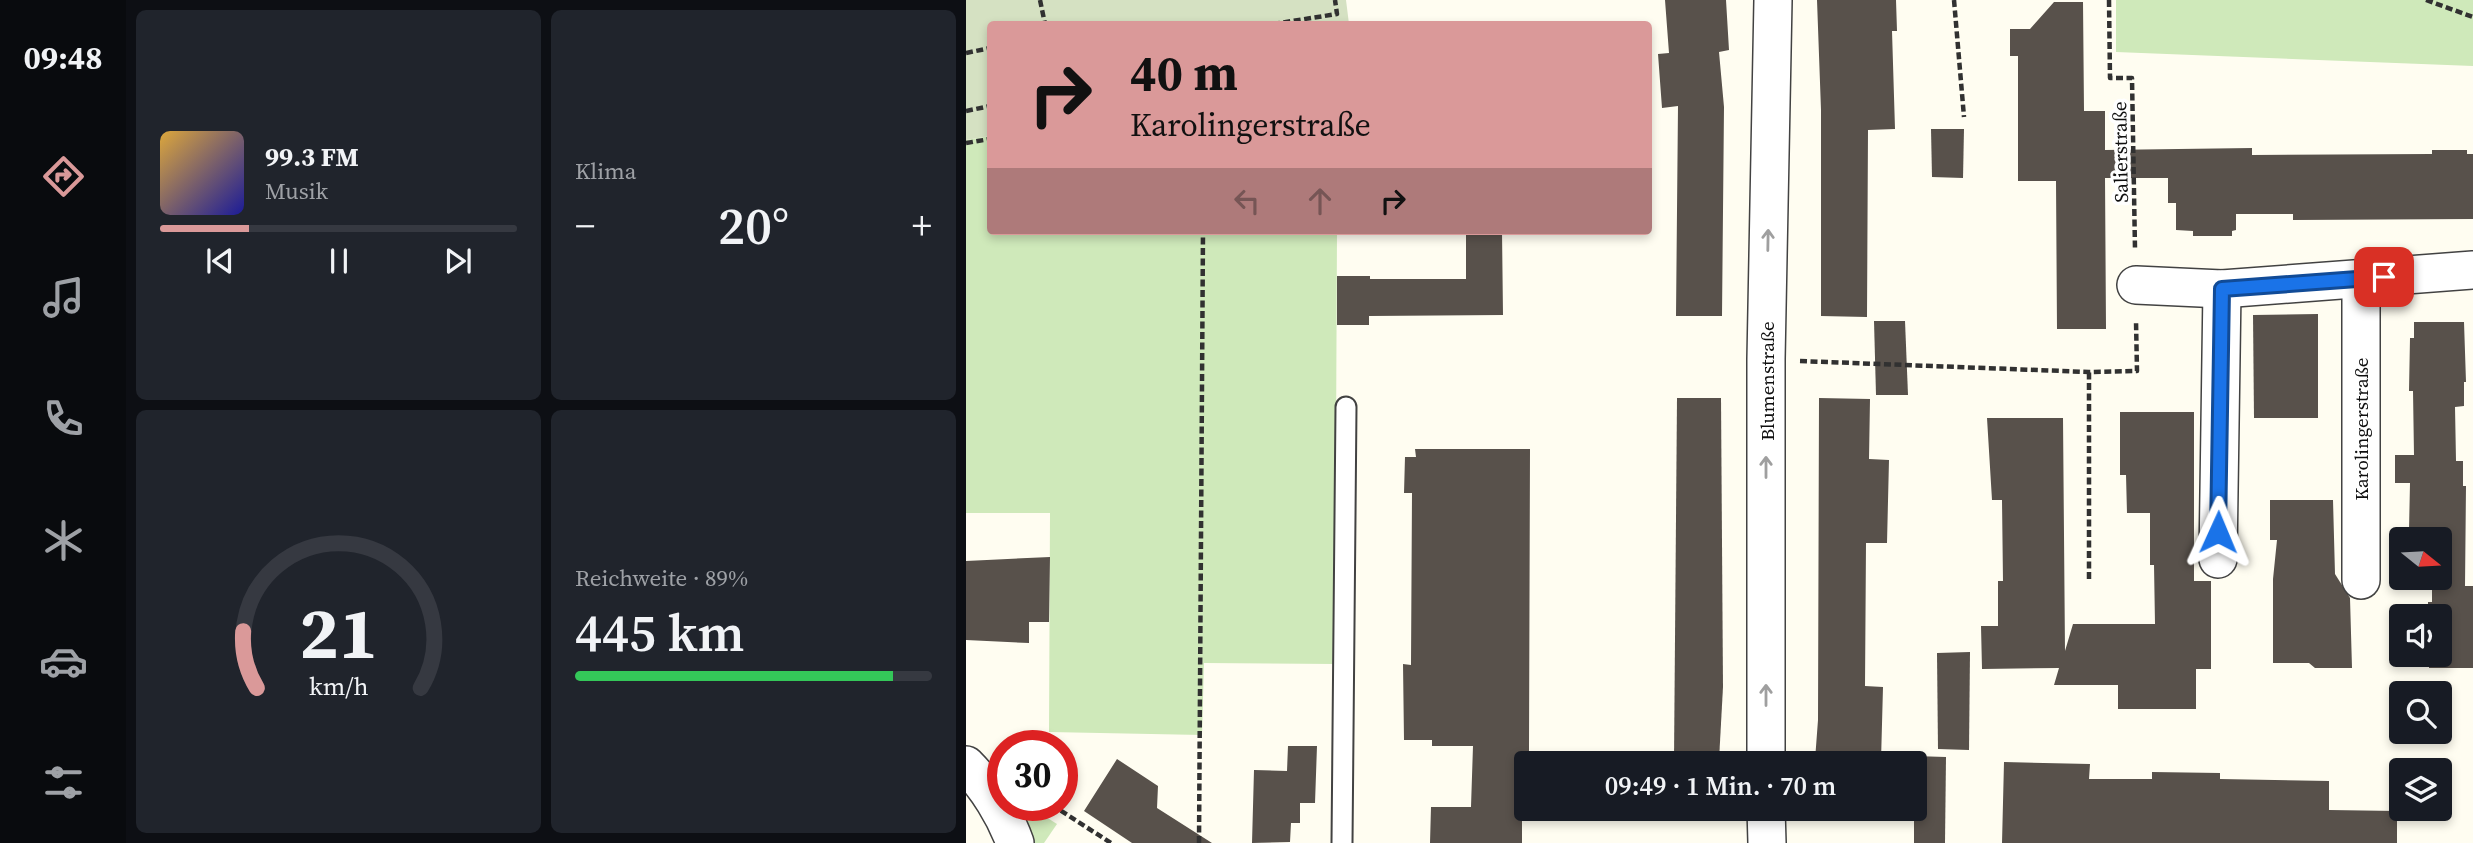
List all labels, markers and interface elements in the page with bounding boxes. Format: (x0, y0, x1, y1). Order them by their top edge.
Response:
text: 09:48 (24, 36, 102, 80)
text: 40 m (1130, 39, 1238, 106)
icon: right (1015, 49, 1106, 140)
street label: Salierstraße (2106, 101, 2134, 203)
text: Karolingerstraße (1130, 103, 1371, 147)
text: 99.3 FM (265, 139, 359, 175)
icon: directions (39, 152, 88, 201)
text: Klima (575, 155, 636, 187)
text: Musik (265, 175, 328, 207)
icon: left (1228, 182, 1266, 220)
icon: ahead (1301, 182, 1339, 220)
icon: right (1374, 182, 1412, 220)
text: 20° (718, 190, 789, 261)
text: − (575, 200, 595, 252)
text: + (912, 200, 932, 252)
one-way arrow (1762, 229, 1775, 252)
icon: previous (201, 242, 239, 280)
icon: pause (320, 242, 358, 280)
icon: next (439, 242, 477, 280)
pin (2354, 247, 2414, 307)
icon: arrive (2365, 258, 2403, 296)
icon: music (39, 273, 88, 322)
street label: Blumenstraße (1754, 321, 1780, 441)
street label: Karolingerstraße (2348, 357, 2374, 501)
icon: phone (39, 394, 88, 443)
one-way arrow (1759, 456, 1773, 479)
position arrow (2181, 495, 2255, 569)
icon: climate (39, 516, 88, 565)
north arrow (2389, 527, 2452, 590)
map controls (2389, 527, 2452, 821)
text: Reichweite · 89% (575, 562, 748, 594)
text: 21 (299, 583, 378, 682)
text: 445 km (575, 597, 744, 668)
button: sound (2389, 604, 2452, 667)
icon: car (39, 637, 88, 686)
text: km/h (309, 668, 368, 702)
button: search (2389, 681, 2452, 744)
one-way arrow (1759, 684, 1773, 707)
speed limit sign: 30 (987, 730, 1078, 821)
icon: filters (39, 758, 88, 807)
button: layers (2389, 758, 2452, 821)
text: 09:49 · 1 Min. · 70 m (1605, 768, 1836, 804)

